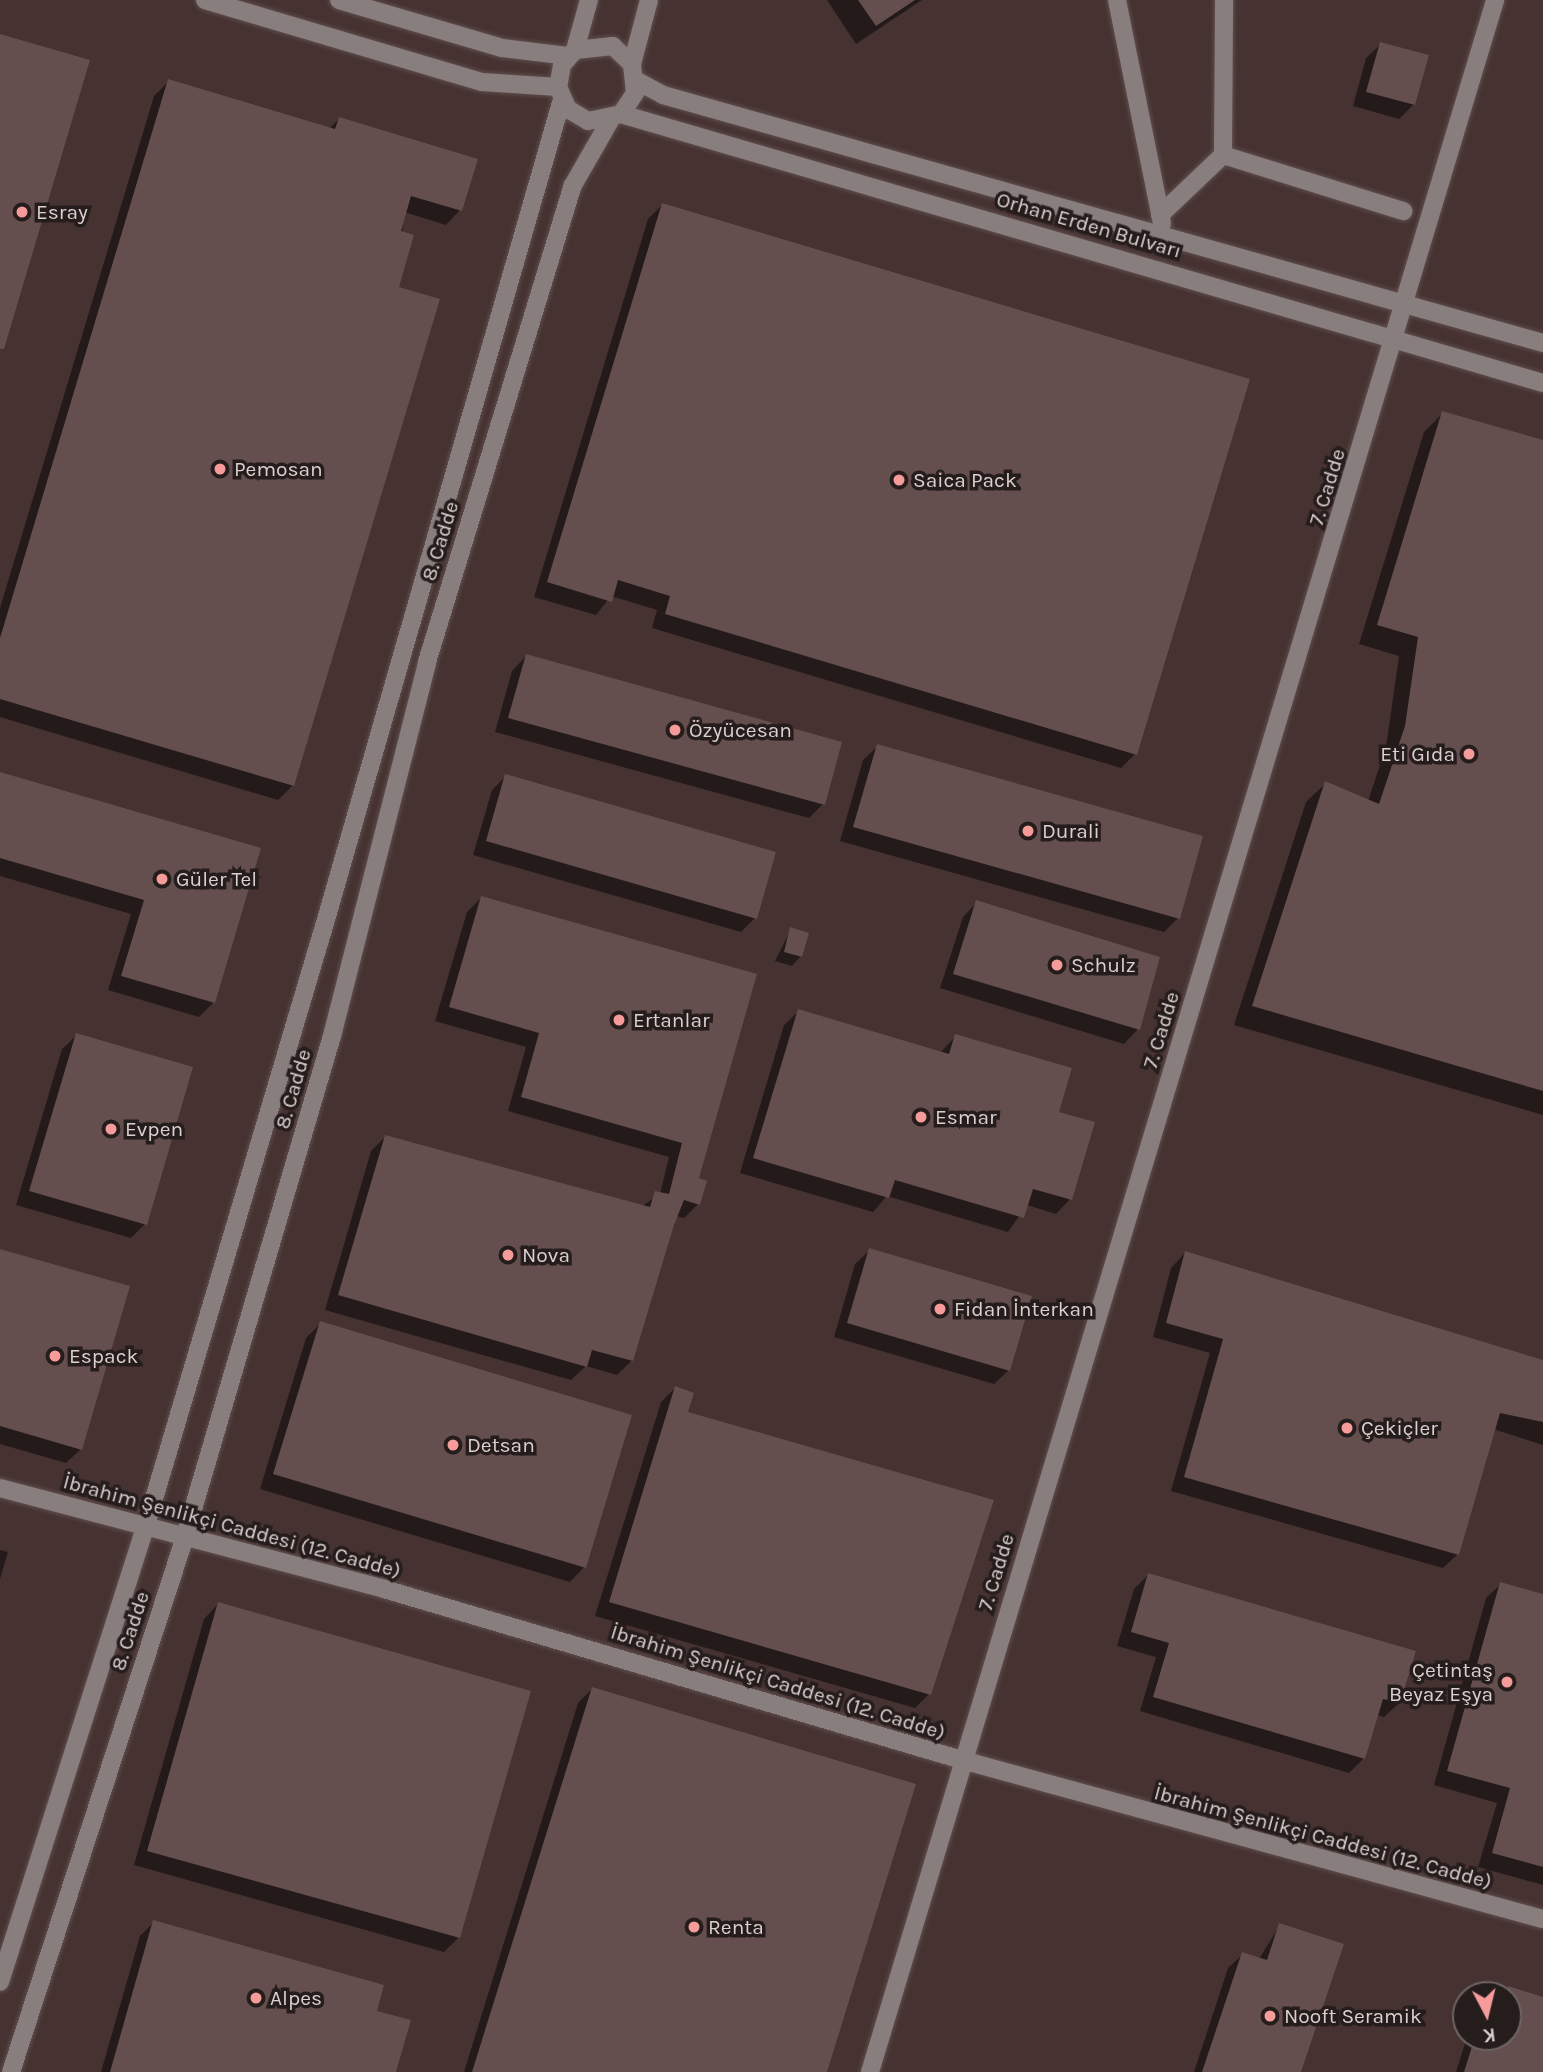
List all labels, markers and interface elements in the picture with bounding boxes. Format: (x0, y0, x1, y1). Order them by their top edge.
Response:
street label: Orhan Erden Bulvarı (994, 187, 1184, 263)
place label: Esray (36, 199, 88, 225)
marker: Esray (14, 204, 30, 220)
street label: 7. Cadde (1303, 446, 1351, 528)
place label: Pemosan (234, 456, 323, 482)
marker: Pemosan (212, 461, 228, 477)
place label: Saica Pack (913, 467, 1017, 493)
marker: Saica Pack (891, 472, 907, 488)
street label: 8. Cadde (416, 498, 464, 584)
place label: Özyücesan (689, 717, 792, 743)
marker: Özyücesan (667, 722, 683, 738)
place label: Eti Gıda (1380, 741, 1455, 767)
marker: Eti Gıda (1461, 746, 1477, 762)
place label: Durali (1042, 818, 1100, 844)
marker: Durali (1020, 823, 1036, 839)
place label: Güler Tel (176, 866, 257, 892)
marker: Güler Tel (154, 871, 170, 887)
place label: Schulz (1071, 952, 1136, 978)
marker: Schulz (1049, 957, 1065, 973)
street label: 7. Cadde (1137, 989, 1185, 1071)
place label: Ertanlar (633, 1007, 710, 1033)
marker: Ertanlar (611, 1012, 627, 1028)
street label: 8. Cadde (270, 1046, 316, 1132)
place label: Esmar (935, 1104, 997, 1130)
marker: Esmar (913, 1109, 929, 1125)
place label: Evpen (125, 1116, 183, 1142)
marker: Evpen (103, 1121, 119, 1137)
place label: Nova (522, 1242, 570, 1268)
marker: Nova (500, 1247, 516, 1263)
place label: Fidan İnterkan (954, 1296, 1094, 1322)
marker: Fidan İnterkan (932, 1301, 948, 1317)
place label: Espack (69, 1343, 138, 1369)
marker: Espack (47, 1348, 63, 1364)
place label: Çekiçler (1361, 1415, 1438, 1441)
marker: Çekiçler (1339, 1420, 1355, 1436)
place label: Detsan (467, 1432, 535, 1458)
marker: Detsan (445, 1437, 461, 1453)
street label: İbrahim Şenlikçi Caddesi (12. Cadde) (60, 1469, 404, 1583)
street label: 7. Cadde (972, 1531, 1020, 1613)
street label: 8. Cadde (105, 1588, 155, 1674)
street label: İbrahim Şenlikçi Caddesi (12. Cadde) (608, 1619, 948, 1745)
place label: Çetintaş Beyaz Eşya (1389, 1657, 1493, 1707)
marker: Çetintaş Beyaz Eşya (1499, 1674, 1515, 1690)
street label: İbrahim Şenlikçi Caddesi (12. Cadde) (1151, 1780, 1495, 1894)
place label: Renta (708, 1914, 764, 1940)
marker: Renta (686, 1919, 702, 1935)
north arrow (1452, 1981, 1522, 2051)
place label: Alpes (270, 1985, 322, 2011)
marker: Alpes (248, 1990, 264, 2006)
place label: Nooft Seramik (1284, 2003, 1422, 2029)
marker: Nooft Seramik (1262, 2008, 1278, 2024)
text: K (1482, 2023, 1497, 2047)

